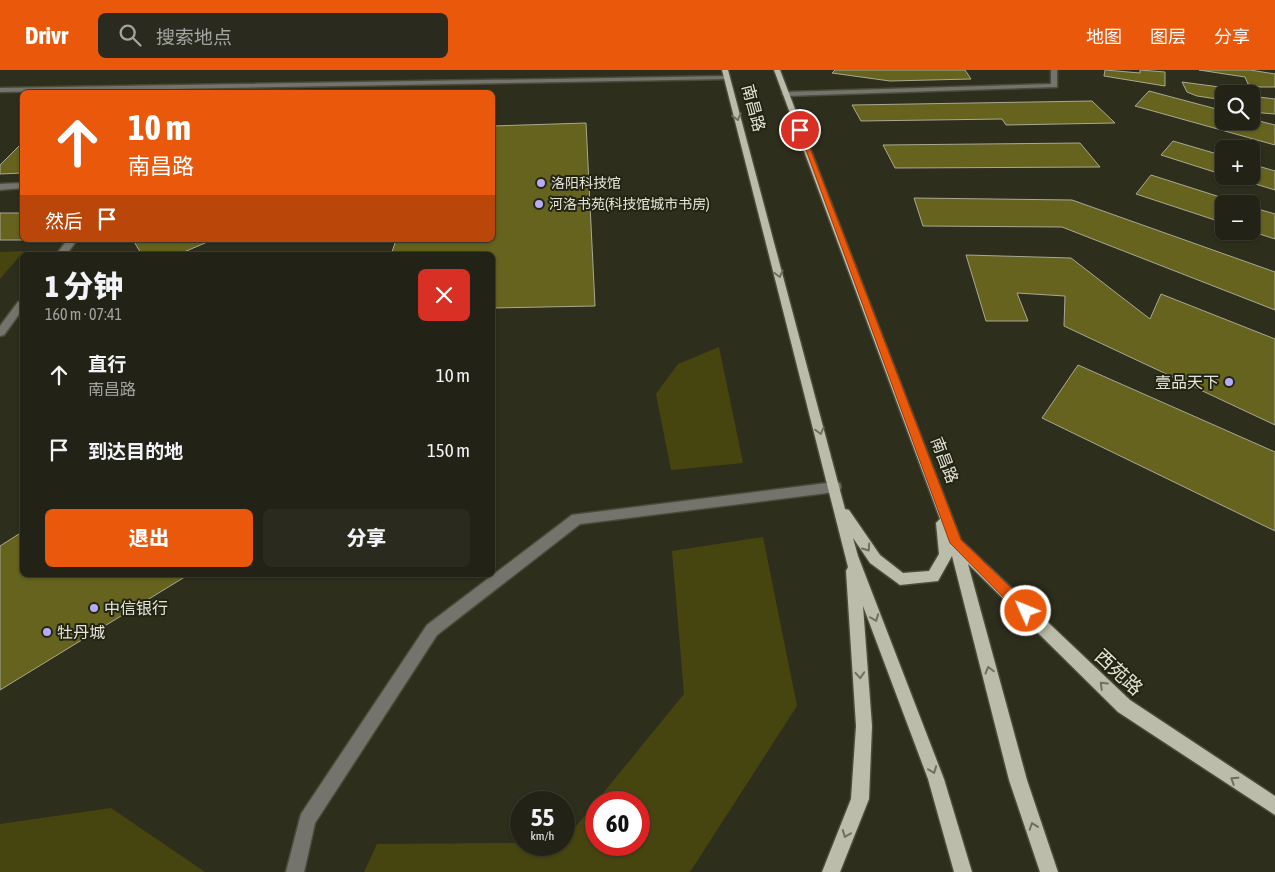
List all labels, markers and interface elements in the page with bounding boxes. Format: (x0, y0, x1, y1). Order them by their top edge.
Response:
search box (98, 13, 448, 58)
icon: search (116, 21, 144, 49)
text: Drivr (25, 22, 68, 49)
text: 搜索地点 (156, 26, 232, 48)
text: 地图 (1086, 26, 1122, 47)
text: 图层 (1150, 26, 1186, 47)
text: 分享 (1214, 26, 1250, 47)
street label: 南昌路 (739, 82, 769, 134)
map controls (1215, 85, 1260, 240)
button: search (1215, 85, 1260, 130)
text: 10 m (128, 107, 191, 147)
pin (779, 109, 821, 151)
icon: ahead (45, 110, 110, 175)
one-way arrow (731, 113, 742, 122)
icon: arrive (786, 116, 814, 144)
button: + (1215, 140, 1260, 185)
text: 南昌路 (128, 153, 194, 179)
place label: 洛阳科技馆 (551, 175, 621, 191)
marker: 洛阳科技馆 (535, 177, 547, 189)
button: − (1215, 195, 1260, 240)
place label: 河洛书苑(科技馆城市书房) (549, 196, 710, 212)
marker: 河洛书苑(科技馆城市书房) (533, 198, 545, 210)
icon: arrive (93, 205, 121, 233)
text: 然后 (45, 210, 83, 232)
text: 1 分钟 (45, 269, 123, 303)
button: close (418, 269, 470, 321)
one-way arrow (773, 270, 783, 278)
text: 160 m · 07:41 (45, 305, 122, 323)
text: 直行 (88, 353, 126, 375)
icon: ahead (45, 361, 73, 389)
text: 10 m (436, 364, 470, 386)
place label: 壹品天下 (1155, 373, 1219, 391)
marker: 壹品天下 (1223, 376, 1235, 388)
text: 南昌路 (88, 380, 136, 398)
one-way arrow (814, 427, 825, 436)
street label: 南昌路 (928, 434, 962, 486)
icon: arrive (45, 436, 73, 464)
text: 150 m (427, 439, 470, 461)
text: 到达目的地 (88, 440, 183, 462)
button: 退出 (45, 509, 253, 567)
button: 分享 (263, 509, 470, 567)
one-way arrow (861, 542, 870, 552)
position arrow (999, 584, 1051, 636)
place label: 中信银行 (104, 599, 168, 617)
marker: 中信银行 (88, 602, 100, 614)
one-way arrow (869, 613, 879, 622)
place label: 牡丹城 (57, 623, 105, 641)
marker: 牡丹城 (41, 626, 53, 638)
street label: 西苑路 (1091, 645, 1147, 699)
one-way arrow (984, 665, 995, 674)
one-way arrow (855, 671, 866, 679)
one-way arrow (1099, 682, 1108, 691)
one-way arrow (927, 765, 937, 774)
one-way arrow (1230, 777, 1240, 786)
speed limit sign: 60 (585, 791, 650, 856)
text: 55 (531, 803, 554, 831)
one-way arrow (1029, 822, 1039, 831)
text: km/h (531, 829, 554, 843)
one-way arrow (842, 829, 852, 838)

